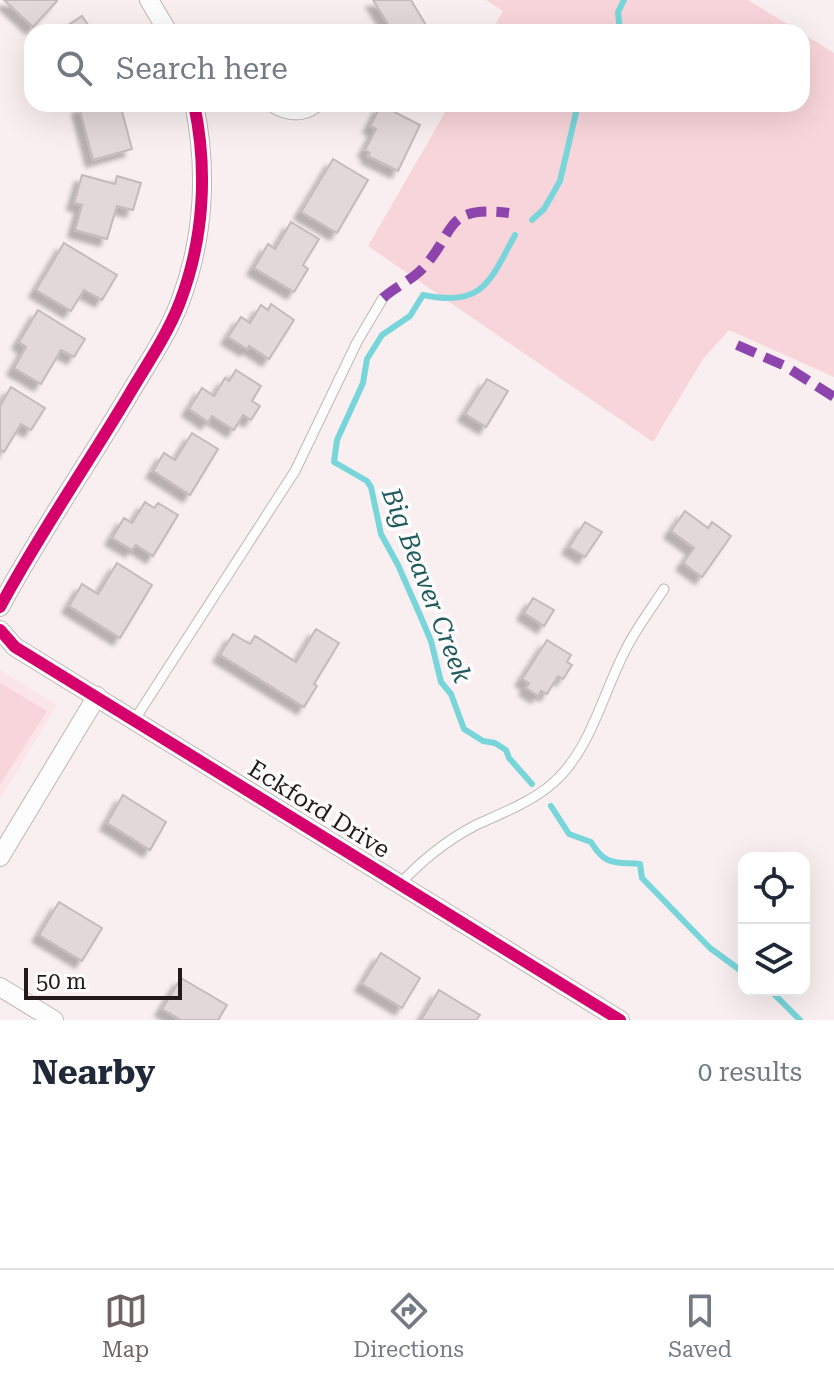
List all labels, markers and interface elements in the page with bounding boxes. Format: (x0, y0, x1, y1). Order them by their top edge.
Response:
search box (24, 24, 810, 112)
icon: search (52, 46, 96, 90)
text: Search here (116, 51, 288, 86)
water label: Big Beaver Creek (376, 482, 478, 688)
street label: Eckford Drive (243, 754, 395, 864)
map controls (738, 852, 810, 996)
button: locate (738, 852, 810, 924)
button: layers (738, 924, 810, 996)
scale bar (24, 964, 182, 1000)
text: 50 m (36, 969, 86, 994)
text: Nearby (32, 1052, 155, 1092)
text: 0 results (698, 1057, 802, 1087)
tab: Map (102, 1289, 149, 1362)
tab: Directions (353, 1289, 464, 1362)
tab: Saved (668, 1289, 732, 1362)

